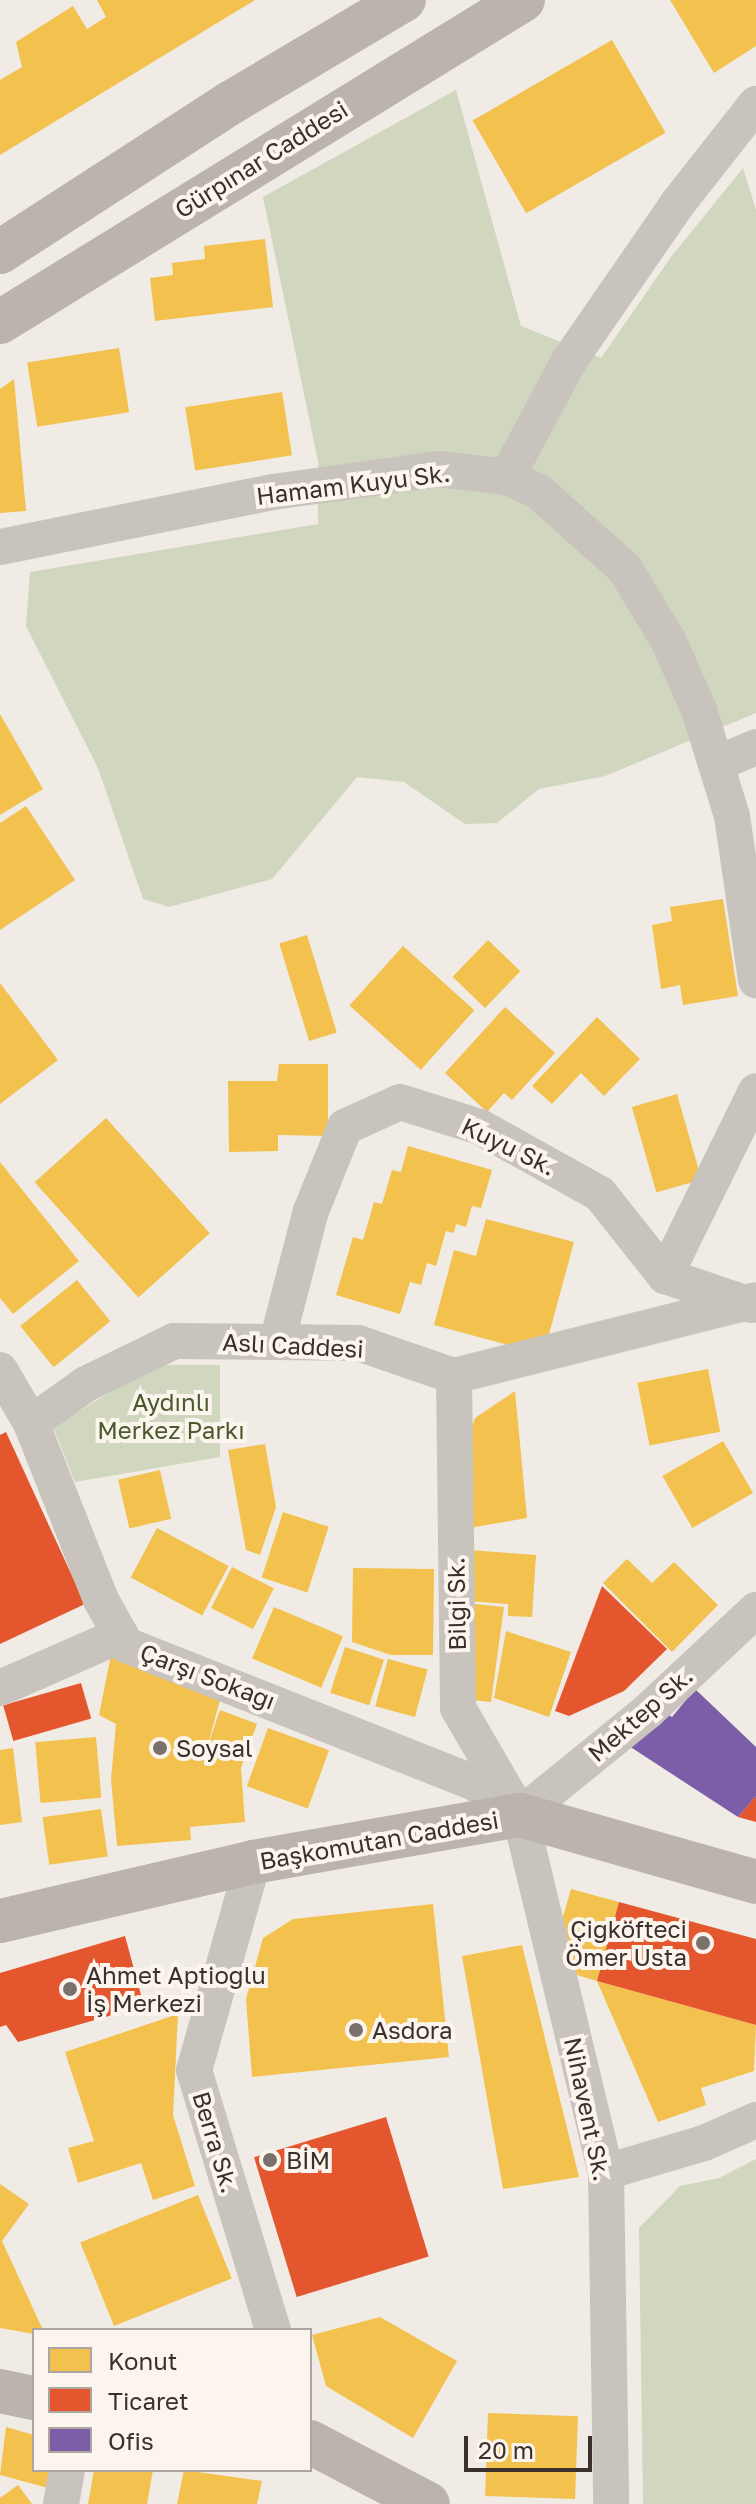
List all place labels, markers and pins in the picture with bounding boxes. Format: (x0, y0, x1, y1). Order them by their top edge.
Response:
place label: Soysal (176, 1734, 253, 1762)
marker: Soysal (151, 1739, 169, 1757)
place label: Çiğköfteci Ömer Usta (565, 1915, 687, 1971)
marker: Çiğköfteci Ömer Usta (694, 1934, 712, 1952)
place label: Ahmet Aptioğlu İş Merkezi (86, 1961, 266, 2017)
marker: Ahmet Aptioğlu İş Merkezi (61, 1980, 79, 1998)
place label: Asdora (372, 2016, 453, 2044)
marker: Asdora (347, 2021, 365, 2039)
place label: BİM (286, 2146, 330, 2174)
marker: BİM (261, 2151, 279, 2169)

